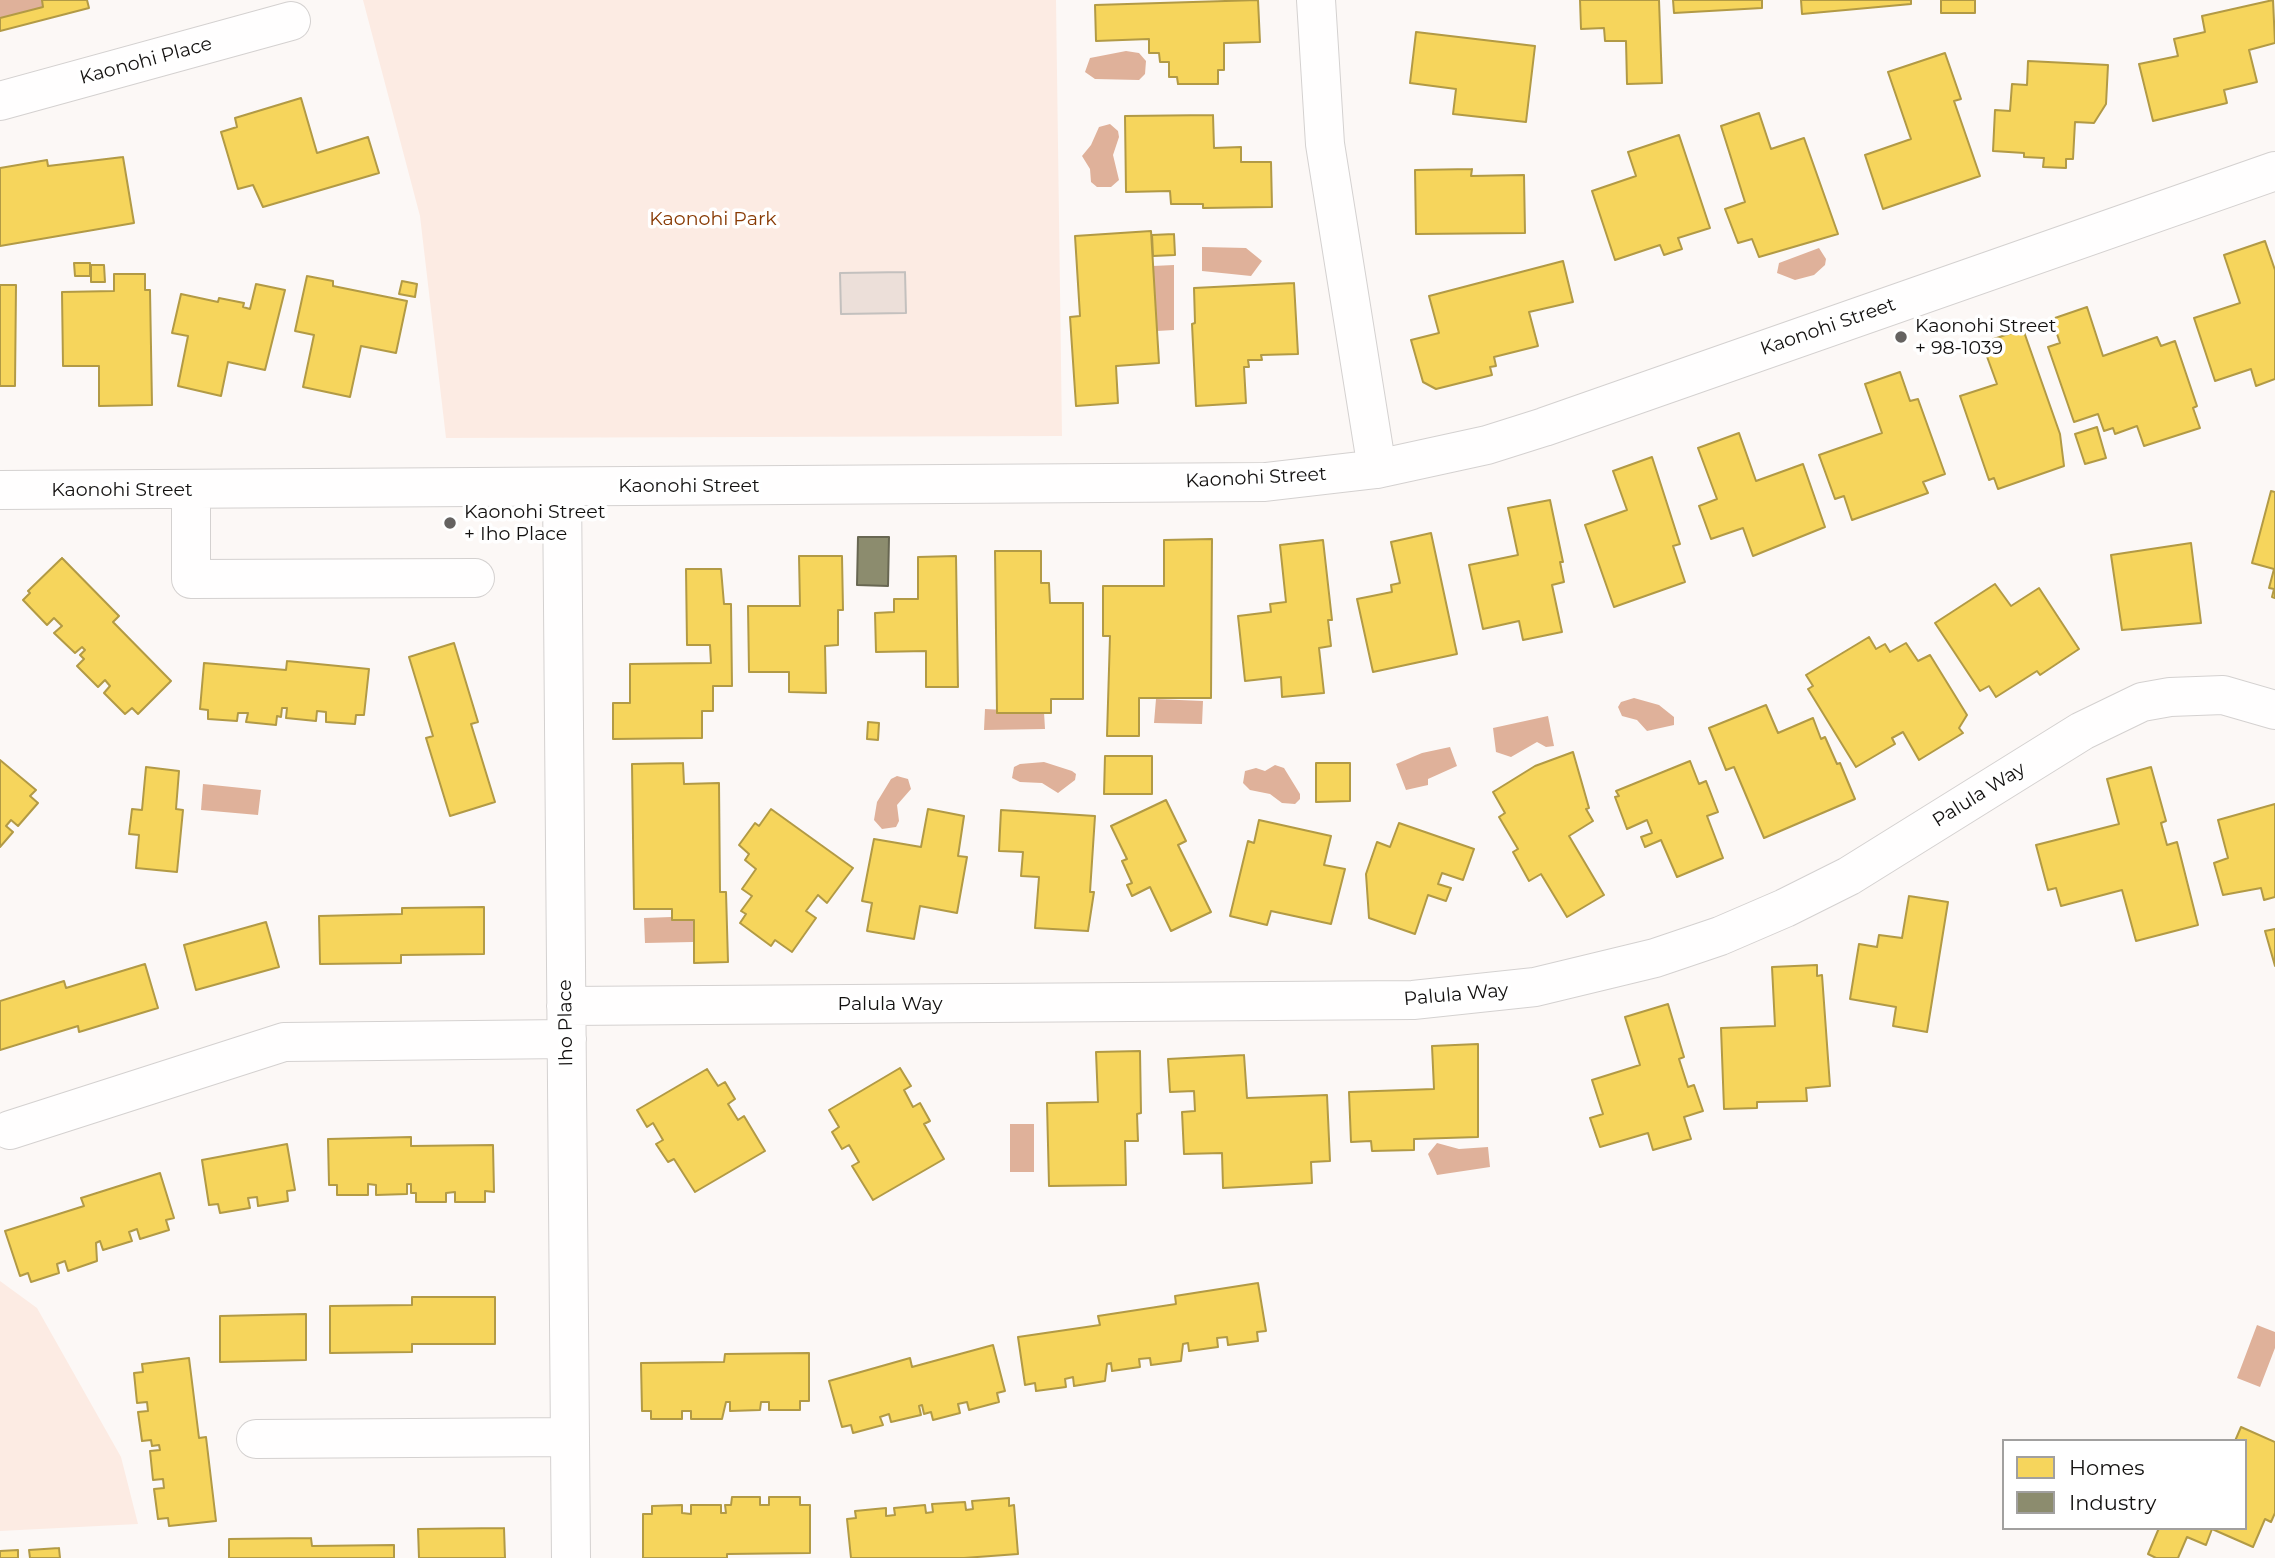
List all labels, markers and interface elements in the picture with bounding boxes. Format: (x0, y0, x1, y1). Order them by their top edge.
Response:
street label: Kaonohi Place (77, 32, 215, 90)
park label: Kaonohi Park (649, 208, 777, 230)
street label: Kaonohi Street (1757, 293, 1899, 361)
place label: Kaonohi Street + 98-1039 (1915, 315, 2057, 359)
marker: Kaonohi Street + 98-1039 (1893, 329, 1909, 345)
street label: Kaonohi Street (1185, 463, 1327, 493)
street label: Kaonohi Street (618, 475, 760, 497)
street label: Kaonohi Street (51, 479, 193, 501)
place label: Kaonohi Street + Iho Place (464, 501, 606, 545)
marker: Kaonohi Street + Iho Place (442, 515, 458, 531)
street label: Palula Way (1928, 758, 2030, 832)
street label: Iho Place (554, 979, 578, 1067)
street label: Palula Way (1403, 979, 1509, 1011)
street label: Palula Way (838, 993, 942, 1015)
legend (2002, 1439, 2247, 1530)
text: Homes (2069, 1455, 2144, 1480)
text: Industry (2069, 1490, 2156, 1515)

